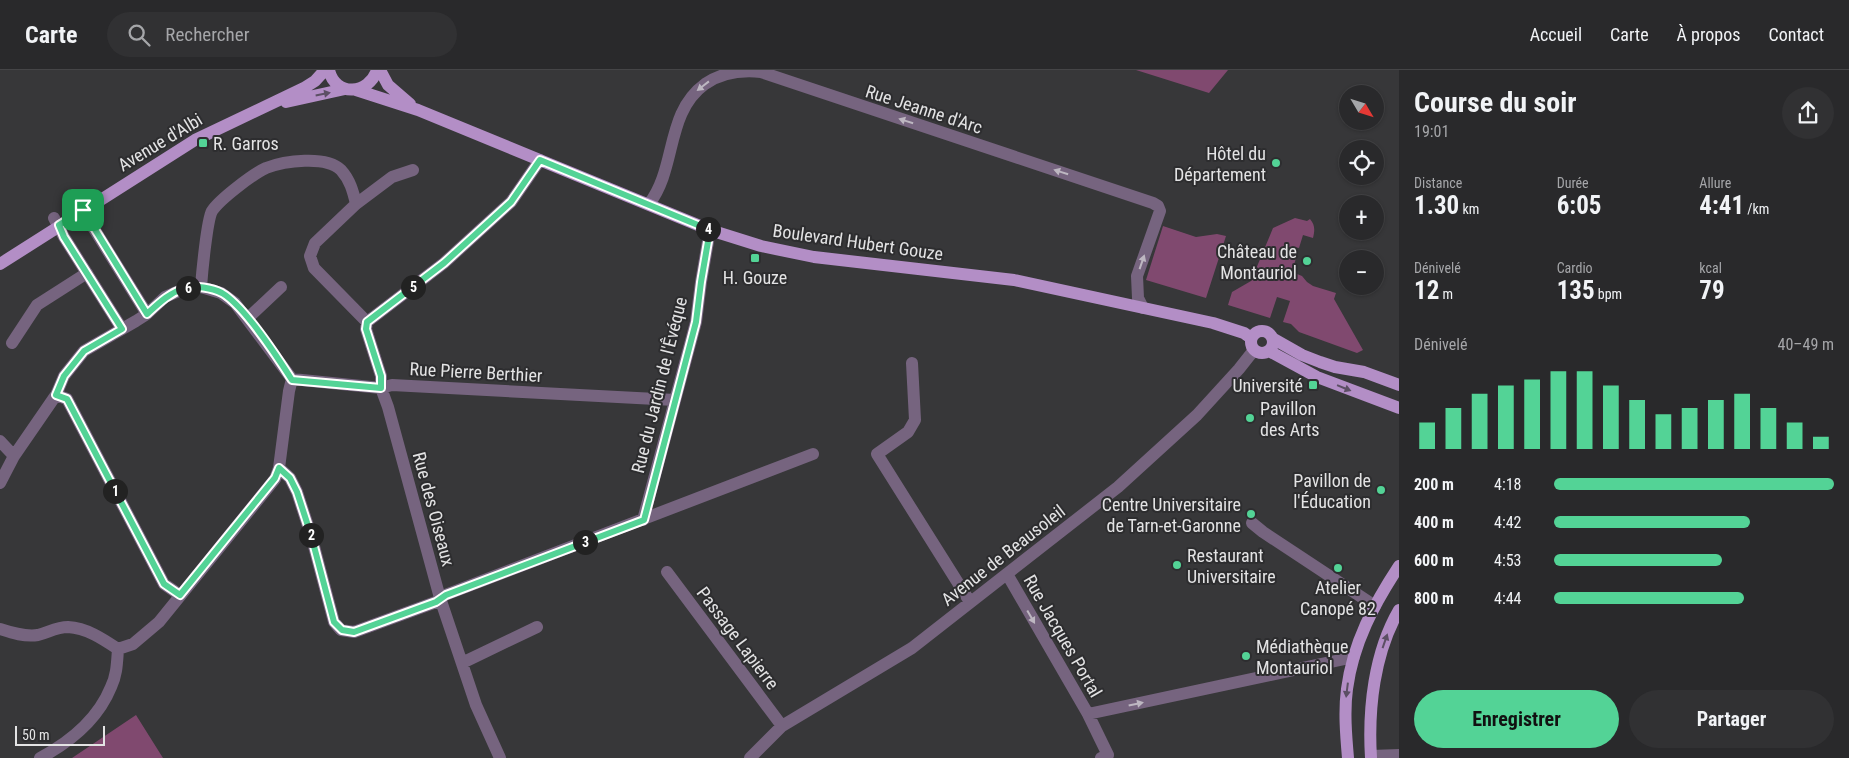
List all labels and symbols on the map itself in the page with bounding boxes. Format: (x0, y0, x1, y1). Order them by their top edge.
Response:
street label: Rue Jeanne d'Arc (863, 80, 985, 138)
one-way arrow (697, 81, 710, 92)
north arrow (1339, 85, 1384, 130)
one-way arrow (315, 90, 331, 98)
street label: Avenue d'Albi (114, 109, 206, 175)
one-way arrow (899, 117, 914, 124)
place label: R. Garros (213, 133, 279, 154)
marker: R. Garros (197, 137, 209, 149)
place label: Hôtel du Département (1174, 143, 1266, 185)
marker: Hôtel du Département (1270, 157, 1282, 169)
one-way arrow (1053, 168, 1068, 175)
pin (62, 189, 104, 231)
pin: 4 (696, 216, 720, 242)
street label: Boulevard Hubert Gouze (772, 220, 944, 264)
place label: Château de Montauriol (1217, 241, 1297, 283)
marker: H. Gouze (749, 252, 761, 264)
one-way arrow (1138, 254, 1146, 269)
marker: Château de Montauriol (1301, 255, 1313, 267)
place label: H. Gouze (723, 267, 787, 288)
pin: 5 (400, 274, 426, 300)
pin: 6 (176, 276, 200, 300)
street label: Rue du Jardin de l'Êvéque (627, 295, 691, 475)
street label: Rue Pierre Berthier (409, 358, 543, 386)
place label: Université (1232, 375, 1303, 396)
marker: Université (1307, 379, 1319, 391)
one-way arrow (1337, 384, 1352, 392)
place label: Pavillon des Arts (1260, 398, 1320, 440)
marker: Pavillon des Arts (1244, 412, 1256, 424)
street label: Rue des Oiseaux (409, 450, 459, 568)
place label: Pavillon de l'Éducation (1293, 470, 1371, 512)
pin: 1 (102, 478, 128, 504)
marker: Pavillon de l'Éducation (1375, 484, 1387, 496)
place label: Centre Universitaire de Tarn-et-Garonne (1102, 494, 1241, 536)
street label: Avenue de Beausoleil (937, 500, 1069, 610)
marker: Centre Universitaire de Tarn-et-Garonne (1245, 508, 1257, 520)
pin: 2 (298, 522, 324, 548)
pin: 3 (572, 530, 598, 554)
place label: Restaurant Universitaire (1187, 545, 1276, 587)
marker: Restaurant Universitaire (1171, 559, 1183, 571)
marker: Atelier Canopé 82 (1332, 562, 1344, 574)
street label: Rue Jacques Portal (1019, 571, 1107, 701)
place label: Atelier Canopé 82 (1300, 577, 1376, 619)
street label: Passage Lapierre (693, 583, 783, 693)
one-way arrow (1027, 610, 1036, 623)
one-way arrow (1381, 633, 1389, 648)
place label: Médiathèque Montauriol (1256, 636, 1348, 678)
marker: Médiathèque Montauriol (1240, 650, 1252, 662)
one-way arrow (1343, 683, 1351, 699)
one-way arrow (1128, 700, 1143, 708)
scale bar (15, 723, 105, 746)

